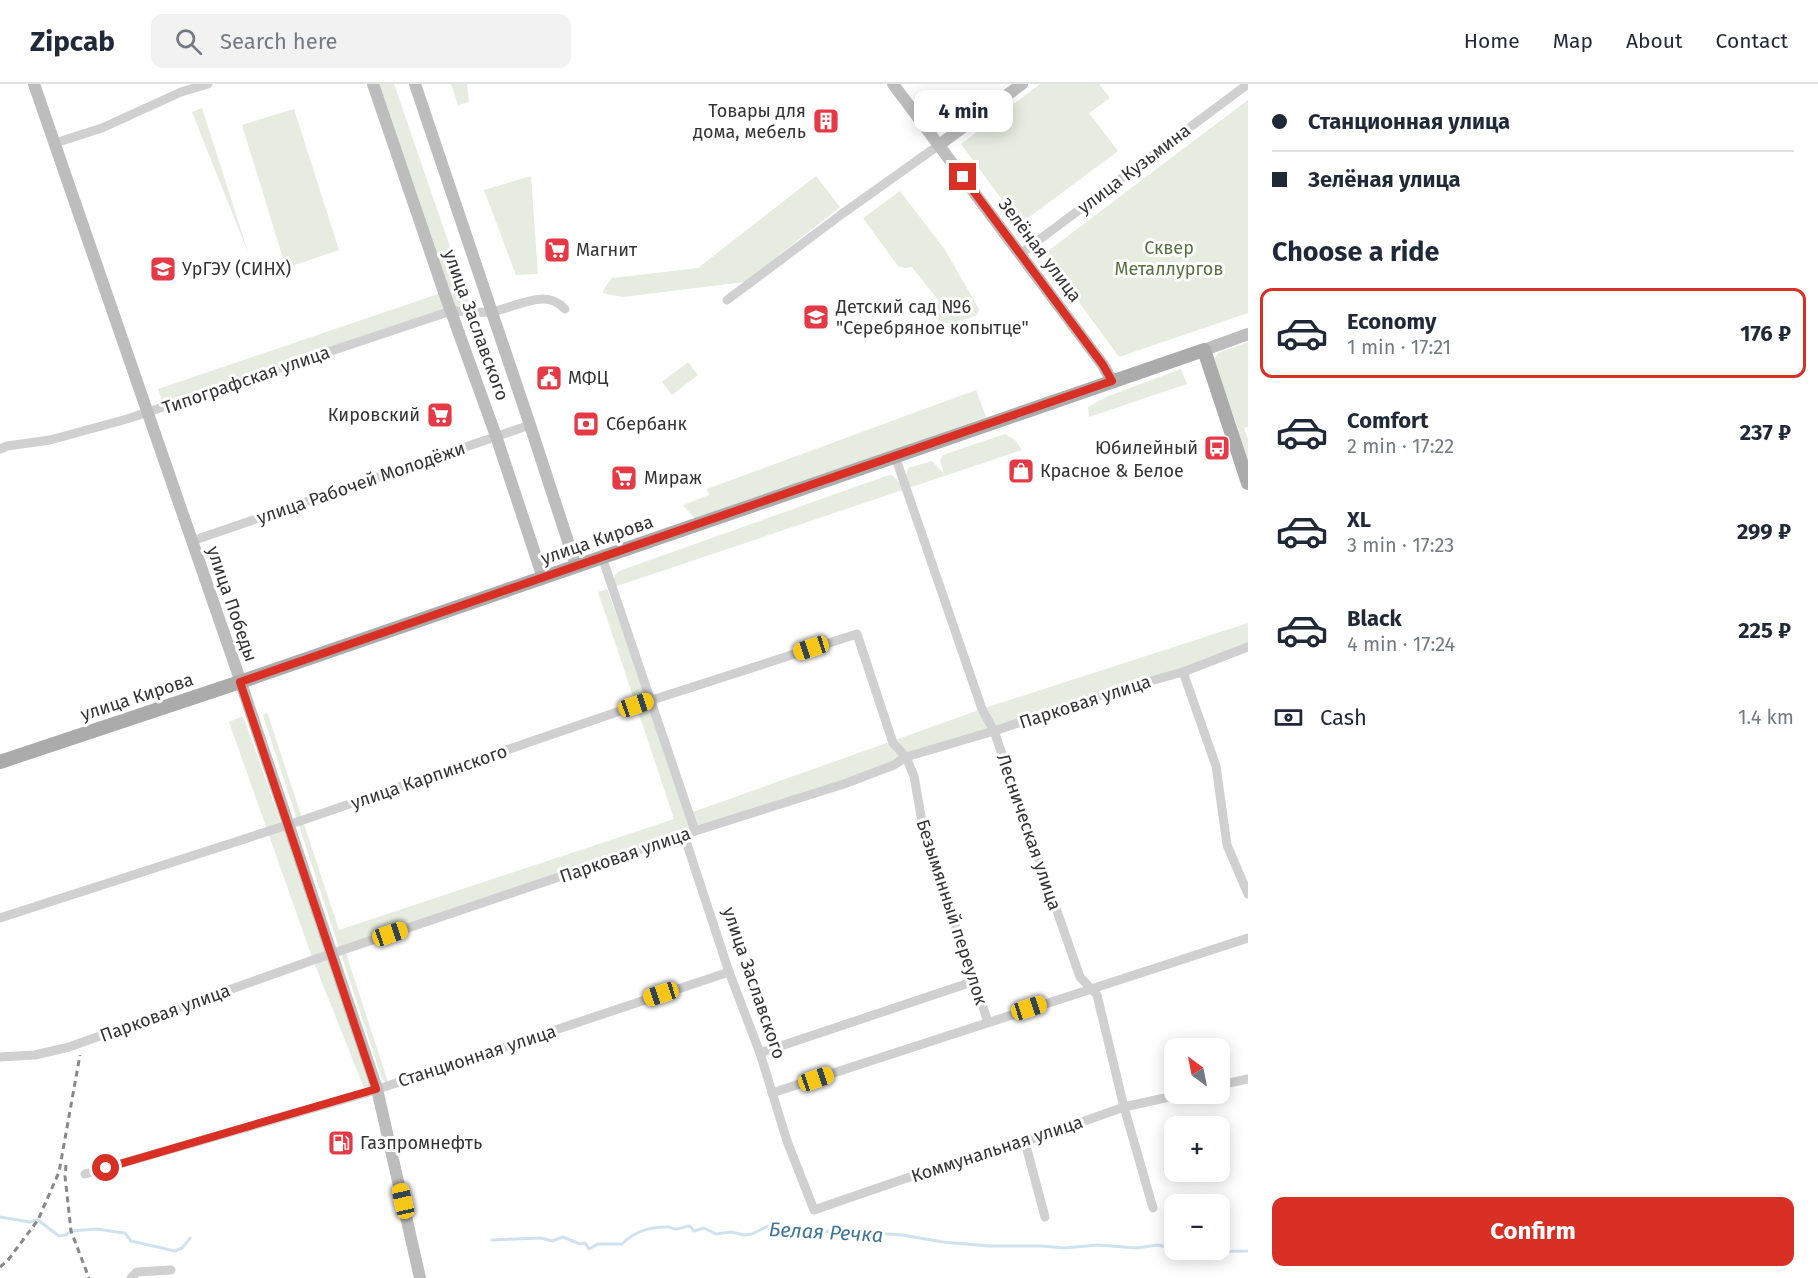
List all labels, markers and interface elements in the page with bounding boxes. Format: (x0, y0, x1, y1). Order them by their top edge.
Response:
search box (151, 14, 571, 68)
text: Zipcab (30, 25, 115, 58)
icon: search (172, 25, 205, 58)
text: Search here (220, 28, 338, 55)
text: Home (1464, 28, 1520, 54)
text: Map (1553, 28, 1593, 54)
text: About (1626, 28, 1683, 54)
text: Contact (1716, 28, 1788, 54)
callout: 4 min (914, 90, 1012, 132)
text: 4 min (938, 99, 989, 123)
place label: Товары для дома, мебель (693, 100, 806, 143)
building icon: Товары для дома, мебель (811, 106, 841, 136)
text: Станционная улица (1308, 108, 1510, 135)
street label: улица Кузьмина (1073, 119, 1195, 219)
route end (949, 163, 976, 190)
text: Зелёная улица (1308, 166, 1461, 193)
street label: Зелёная улица (994, 194, 1086, 306)
supermarket icon: Магнит (542, 235, 572, 265)
text: Choose a ride (1272, 236, 1439, 268)
park label: Сквер Металлургов (1115, 237, 1223, 280)
place label: Магнит (576, 239, 638, 261)
street label: улица Заславского (438, 247, 514, 403)
school or university icon: УрГЭУ (СИНХ) (148, 254, 178, 284)
place label: УрГЭУ (СИНХ) (182, 258, 291, 280)
place label: Детский сад №6 "Серебряное копытце" (835, 296, 1029, 339)
school or university icon: Детский сад №6 "Серебряное копытце" (801, 302, 831, 332)
icon: car (1275, 306, 1329, 360)
text: Economy (1347, 308, 1436, 335)
text: 176 ₽ (1740, 320, 1791, 347)
text: 1 min · 17:21 (1347, 335, 1451, 359)
street label: Типографская улица (159, 341, 333, 419)
public building icon: МФЦ (534, 363, 564, 393)
place label: МФЦ (568, 367, 609, 389)
supermarket icon: Кировский (425, 400, 455, 430)
place label: Кировский (328, 404, 420, 426)
icon: car (1275, 405, 1329, 459)
text: Comfort (1347, 407, 1428, 434)
bank icon: Сбербанк (571, 409, 601, 439)
place label: Сбербанк (606, 413, 687, 435)
text: 237 ₽ (1740, 419, 1791, 446)
bus stop icon: Юбилейный (1202, 433, 1232, 463)
text: 2 min · 17:22 (1347, 434, 1454, 458)
street label: улица Рабочей Молодёжи (254, 437, 468, 529)
place label: Юбилейный (1095, 437, 1198, 459)
shop icon: Красное & Белое (1006, 456, 1036, 486)
place label: Красное & Белое (1040, 460, 1184, 482)
supermarket icon: Мираж (609, 463, 639, 493)
place label: Мираж (644, 467, 702, 489)
icon: car (1275, 504, 1329, 558)
text: XL (1347, 506, 1371, 533)
street label: улица Кирова (538, 511, 656, 569)
text: 299 ₽ (1737, 518, 1791, 545)
text: 3 min · 17:23 (1347, 533, 1454, 557)
street label: улица Победы (202, 543, 262, 665)
icon: car (1275, 603, 1329, 657)
text: Black (1347, 605, 1402, 632)
text: 225 ₽ (1738, 617, 1791, 644)
text: 4 min · 17:24 (1347, 632, 1455, 656)
car (791, 634, 831, 662)
street label: улица Кирова (78, 668, 196, 726)
street label: Парковая улица (1016, 670, 1154, 734)
car (616, 691, 656, 719)
icon: cash (1272, 701, 1305, 734)
text: Cash (1320, 704, 1367, 731)
text: 1.4 km (1738, 705, 1794, 729)
street label: улица Карпинского (348, 740, 510, 814)
street label: Лесническая улица (992, 751, 1066, 913)
street label: Безымянный переулок (912, 816, 993, 1008)
street label: Парковая улица (557, 822, 693, 888)
street label: улица Заславского (718, 904, 790, 1062)
car (370, 920, 410, 948)
street label: Парковая улица (97, 979, 233, 1047)
car (641, 980, 681, 1008)
car (1009, 994, 1049, 1022)
street label: Станционная улица (395, 1020, 559, 1092)
north arrow (1164, 1038, 1230, 1104)
map controls (1164, 1038, 1230, 1260)
car (796, 1065, 836, 1093)
street label: Коммунальная улица (908, 1111, 1086, 1187)
button: + (1164, 1116, 1230, 1182)
fuel station icon: Газпромнефть (326, 1128, 356, 1158)
place label: Газпромнефть (360, 1132, 482, 1154)
route start (92, 1154, 119, 1181)
car (390, 1181, 416, 1221)
button: − (1164, 1194, 1230, 1260)
button: Confirm (1272, 1197, 1794, 1266)
water label: Белая Речка (768, 1217, 884, 1247)

